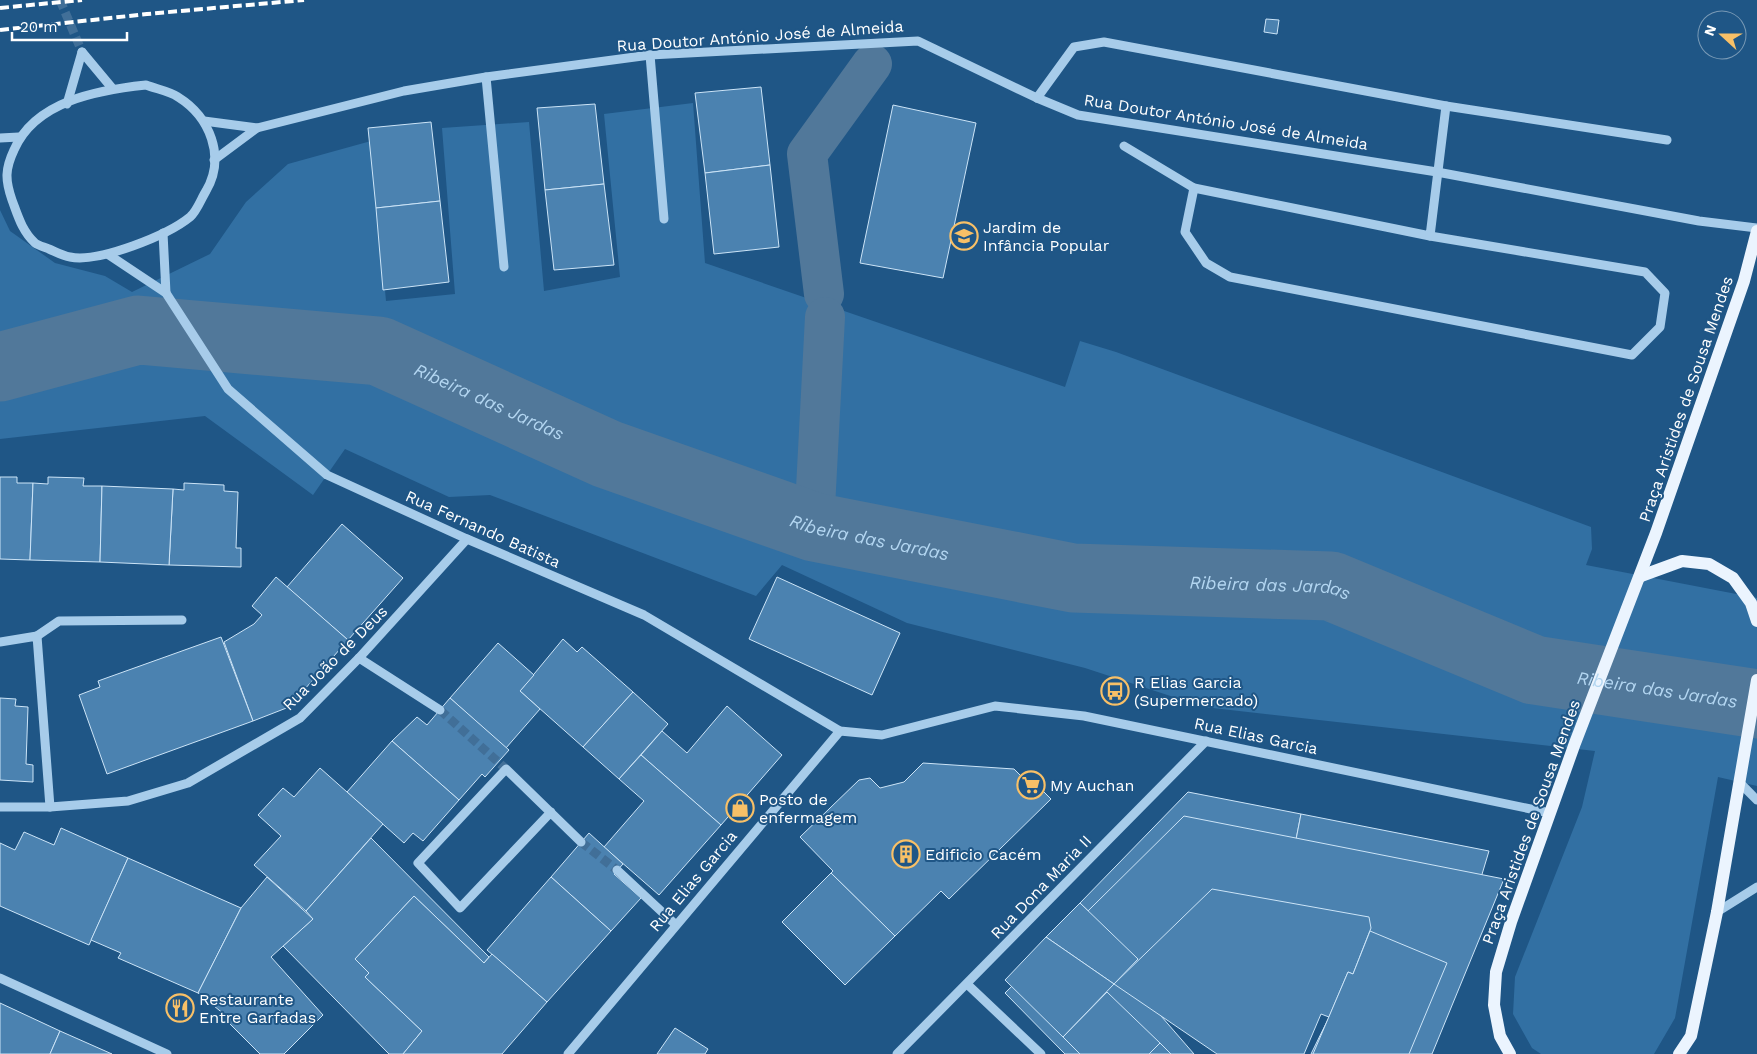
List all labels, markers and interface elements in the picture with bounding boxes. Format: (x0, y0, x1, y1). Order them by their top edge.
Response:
scale bar (12, 10, 128, 42)
north arrow (1697, 10, 1747, 60)
street label: Rua Doutor António José de Almeida (616, 17, 904, 55)
text: 20 m (20, 18, 58, 36)
text: N (1701, 23, 1719, 38)
street label: Rua Doutor António José de Almeida (1083, 90, 1369, 154)
place label: Jardim de Infância Popular (983, 218, 1110, 255)
school or university icon: Jardim de Infância Popular (949, 221, 979, 251)
street label: Praça Aristides de Sousa Mendes (1635, 274, 1737, 524)
water label: Ribeira das Jardas (411, 358, 568, 444)
street label: Rua Fernando Batista (403, 486, 563, 572)
water label: Ribeira das Jardas (787, 509, 951, 564)
water label: Ribeira das Jardas (1189, 571, 1354, 604)
street label: Rua João de Deus (279, 602, 391, 714)
water label: Ribeira das Jardas (1576, 666, 1739, 711)
place label: R Elias Garcia (Supermercado) (1134, 673, 1258, 710)
bus stop icon: R Elias Garcia (Supermercado) (1100, 676, 1130, 706)
street label: Praça Aristides de Sousa Mendes (1478, 697, 1584, 947)
street label: Rua Elias Garcia (1192, 714, 1320, 758)
supermarket icon: My Auchan (1016, 770, 1046, 800)
place label: My Auchan (1050, 776, 1134, 795)
place label: Posto de enfermagem (759, 790, 857, 827)
shop icon: Posto de enfermagem (725, 793, 755, 823)
street label: Rua Elias Garcia (645, 827, 741, 935)
street label: Rua Dona Maria II (987, 831, 1095, 943)
building icon: Edificio Cacém (891, 839, 921, 869)
place label: Edificio Cacém (925, 845, 1041, 864)
place label: Restaurante Entre Garfadas (199, 990, 316, 1027)
restaurant icon: Restaurante Entre Garfadas (165, 993, 195, 1023)

